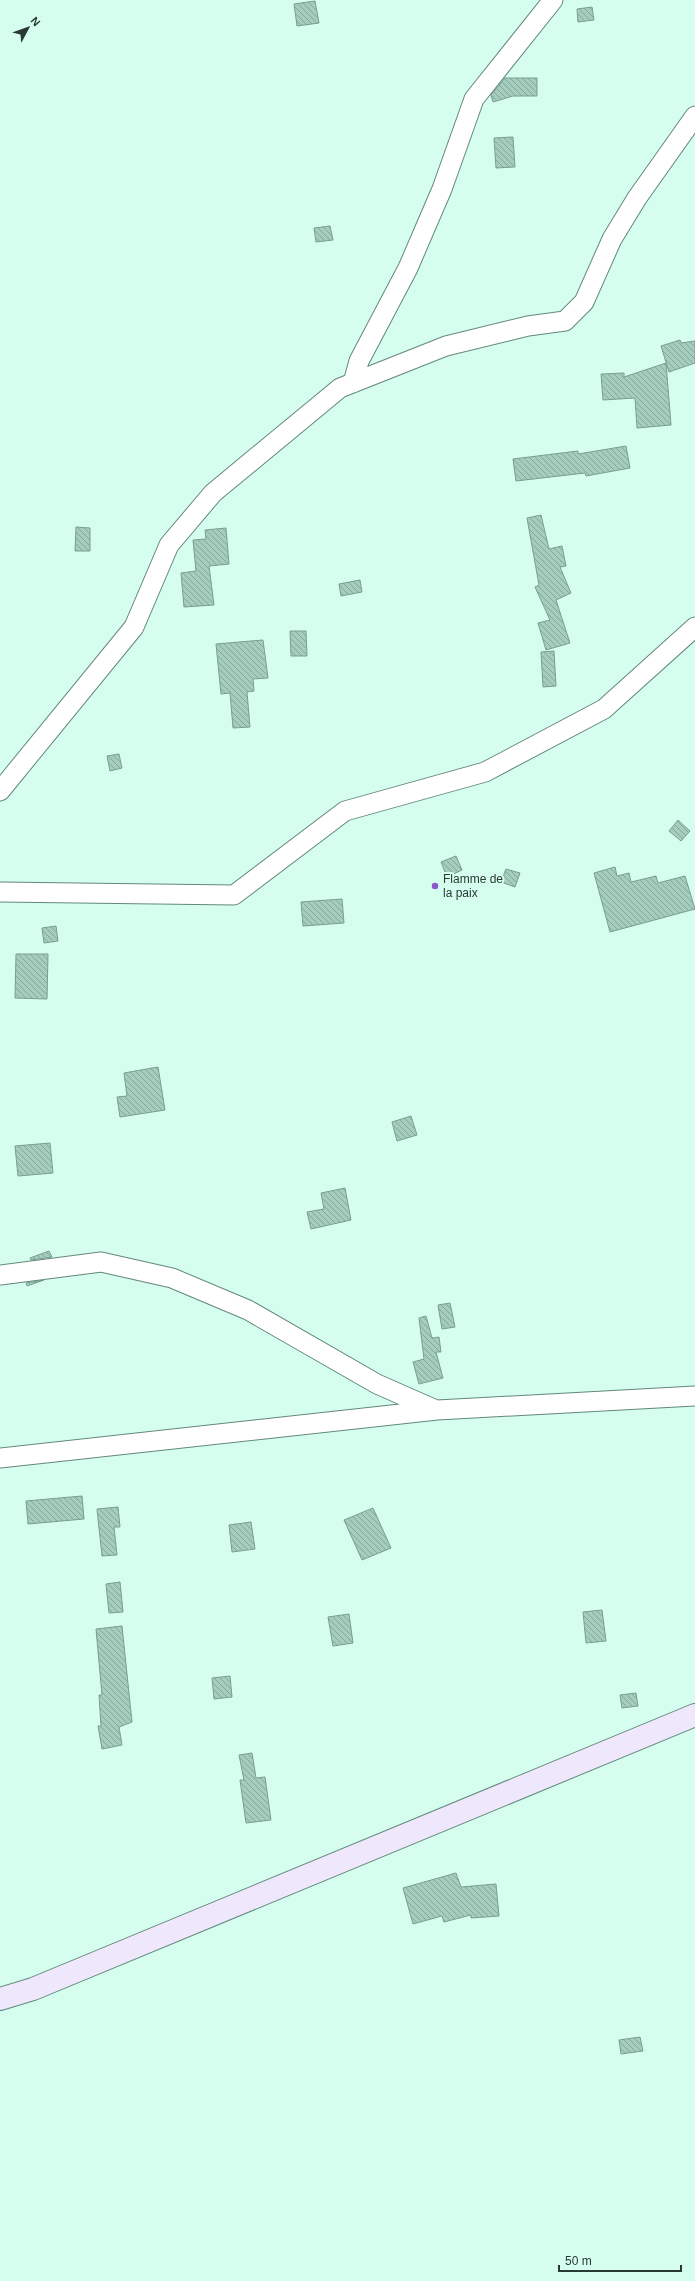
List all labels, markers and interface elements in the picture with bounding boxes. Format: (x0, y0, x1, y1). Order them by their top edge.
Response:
north arrow (8, 8, 48, 48)
text: N (28, 15, 43, 28)
place label: Flamme de la paix (443, 872, 503, 900)
marker: Flamme de la paix (430, 881, 440, 891)
scale bar (559, 2247, 681, 2273)
text: 50 m (565, 2254, 592, 2268)

